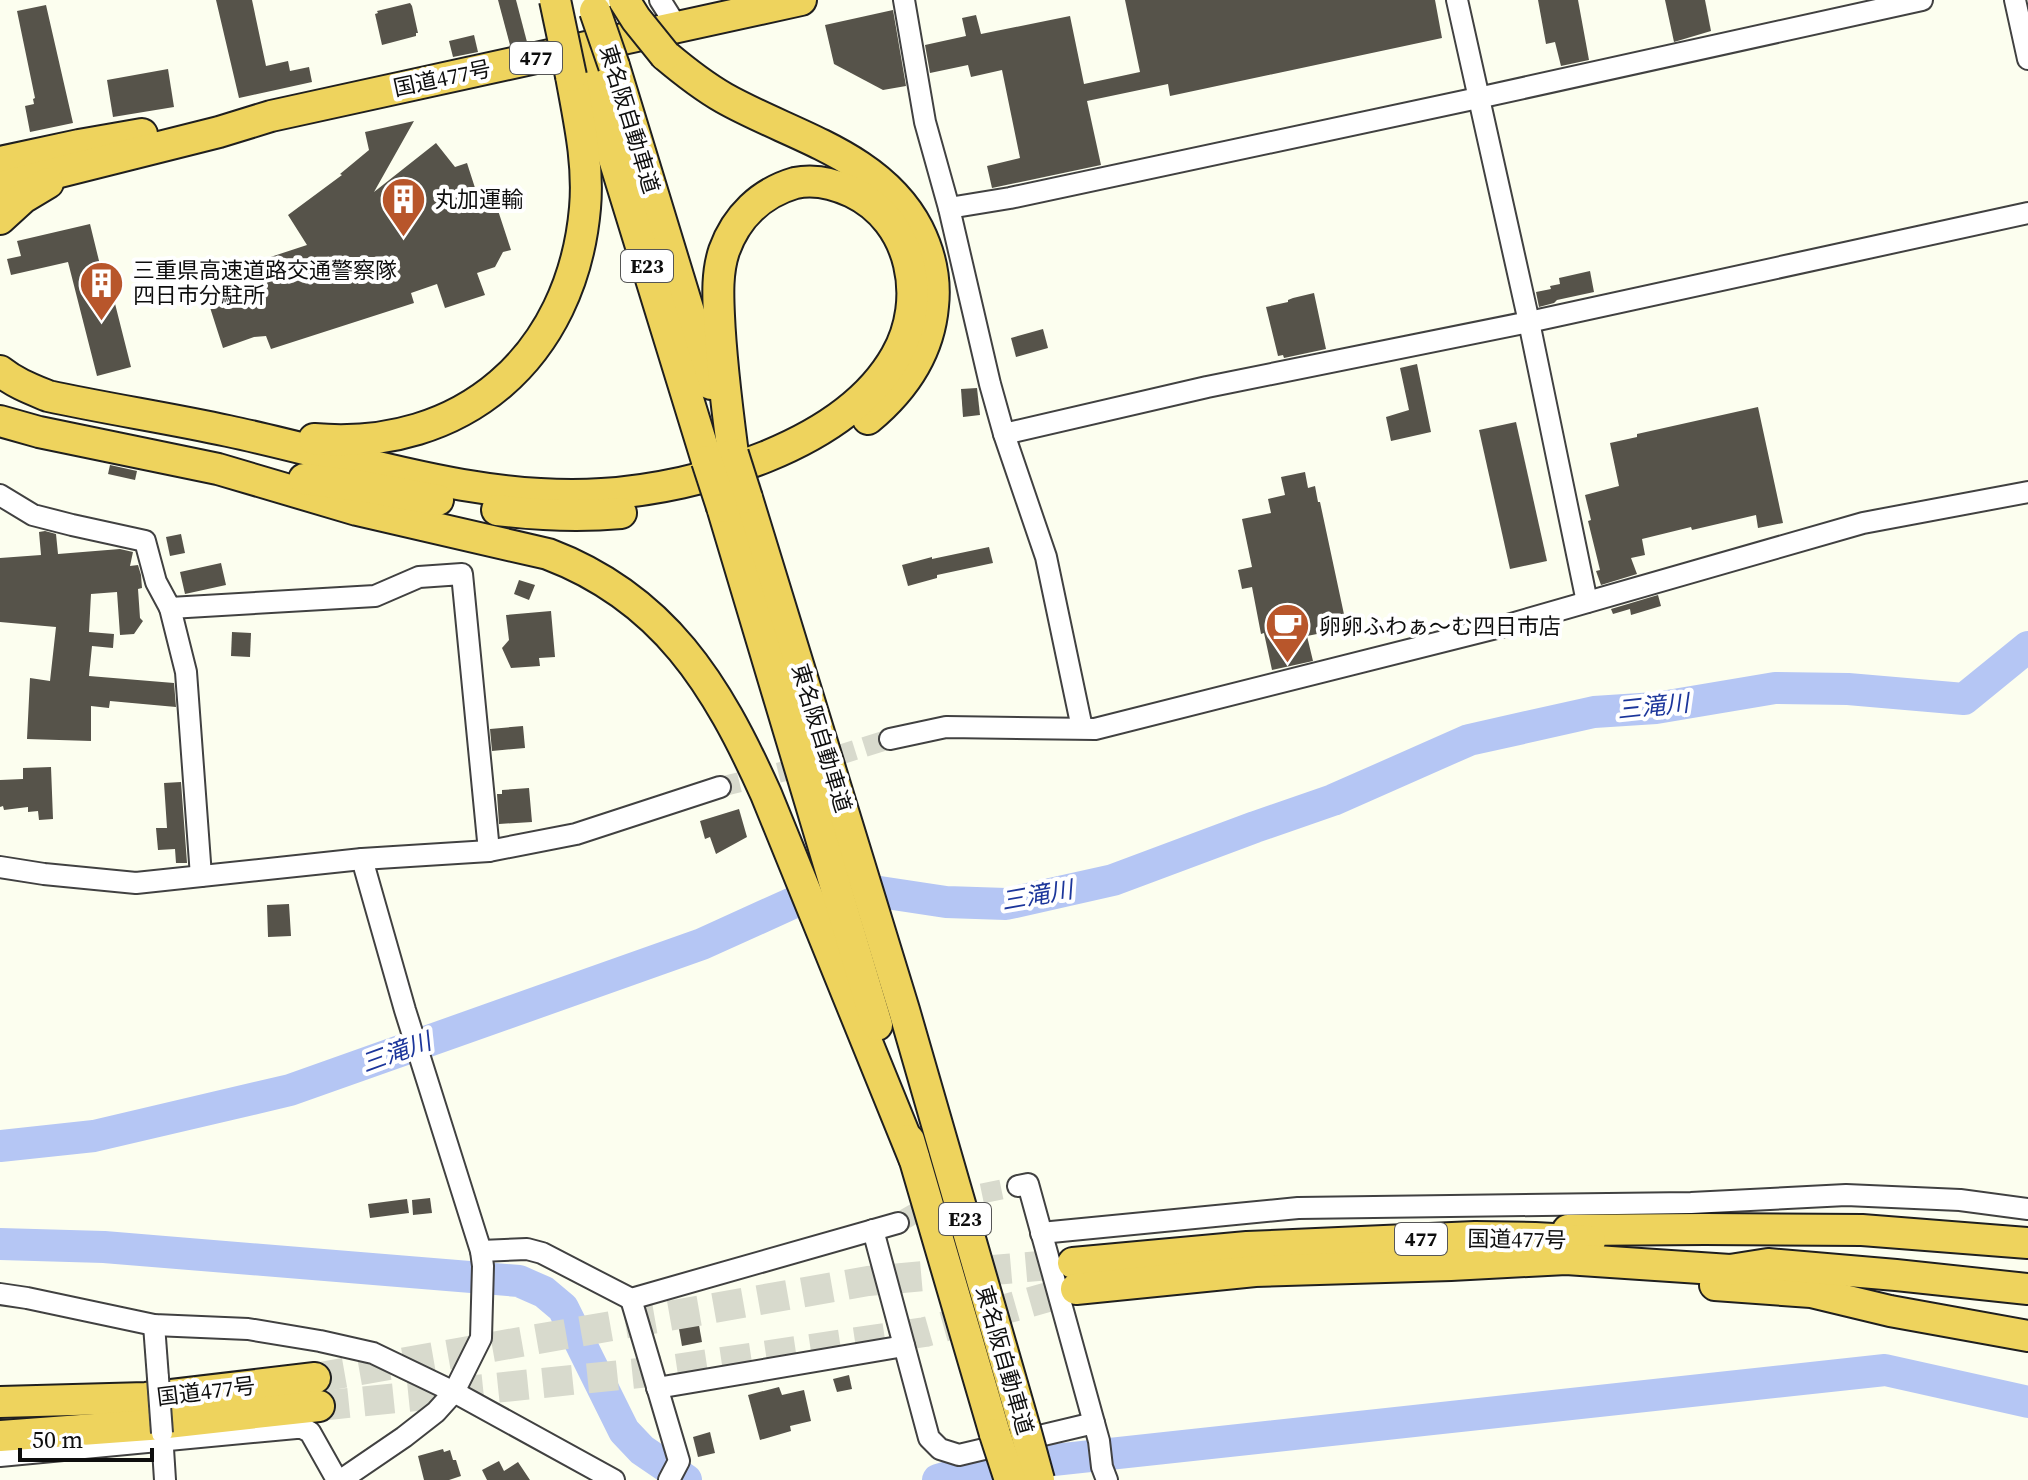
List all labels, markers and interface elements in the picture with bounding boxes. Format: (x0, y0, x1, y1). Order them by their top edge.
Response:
street label: 東名阪自動車道 (593, 41, 667, 197)
road number: 477 (510, 42, 562, 74)
street label: 国道477号 (390, 53, 494, 103)
building icon: 丸加運輸 (380, 175, 428, 238)
place label: 丸加運輸 (435, 184, 523, 214)
road number: E23 (621, 250, 673, 282)
place label: 三重県高速道路交通警察隊 四日市分駐所 (133, 255, 397, 310)
building icon: 三重県高速道路交通警察隊 四日市分駐所 (78, 259, 126, 322)
cafe icon: 卵卵ふわぁ～む四日市店 (1264, 602, 1312, 665)
place label: 卵卵ふわぁ～む四日市店 (1319, 611, 1561, 641)
street label: 東名阪自動車道 (785, 660, 859, 816)
water label: 三滝川 (1615, 686, 1694, 726)
water label: 三滝川 (999, 872, 1078, 918)
water label: 三滝川 (357, 1023, 438, 1080)
road number: E23 (939, 1203, 991, 1235)
road number: 477 (1395, 1223, 1447, 1255)
street label: 国道477号 (1467, 1223, 1567, 1255)
street label: 東名阪自動車道 (969, 1282, 1041, 1438)
street label: 国道477号 (155, 1370, 257, 1412)
scale bar (20, 1412, 152, 1462)
text: 50 m (32, 1423, 83, 1456)

